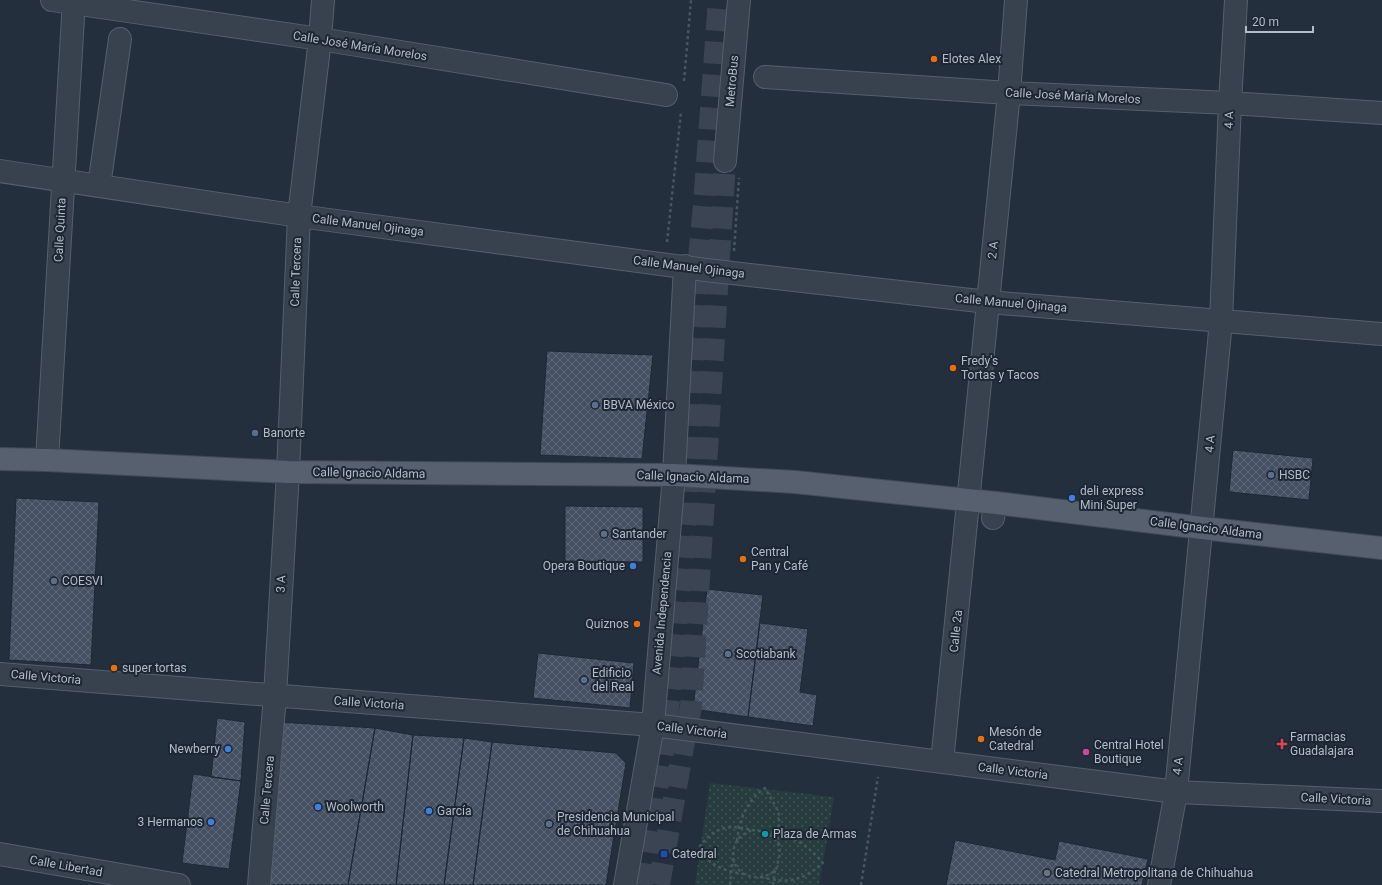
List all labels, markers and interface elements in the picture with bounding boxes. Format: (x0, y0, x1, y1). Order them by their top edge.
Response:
scale bar (1246, 8, 1313, 34)
text: 20 m (1252, 15, 1279, 29)
street label: Calle José María Morelos (292, 28, 428, 64)
place label: Elotes Alex (942, 52, 1001, 66)
marker: Elotes Alex (929, 54, 939, 64)
street label: MetroBus (723, 55, 741, 107)
street label: Calle José María Morelos (1005, 85, 1141, 107)
street label: 4 A (1222, 111, 1236, 129)
street label: Calle Quinta (51, 197, 69, 263)
street label: Calle Manuel Ojinaga (311, 211, 425, 239)
street label: Calle Tercera (288, 237, 304, 307)
street label: 2 A (985, 240, 1001, 259)
street label: Calle Manuel Ojinaga (632, 253, 746, 281)
street label: Calle Manuel Ojinaga (954, 291, 1068, 315)
place label: Fredy's Tortas y Tacos (961, 354, 1039, 382)
marker: Fredy's Tortas y Tacos (948, 363, 958, 373)
place label: BBVA México (603, 398, 675, 412)
marker: BBVA México (590, 400, 600, 410)
place label: Banorte (263, 426, 305, 440)
marker: Banorte (250, 428, 260, 438)
street label: 4 A (1202, 434, 1218, 453)
street label: Calle Ignacio Aldama (312, 465, 426, 481)
street label: Calle Ignacio Aldama (636, 468, 750, 486)
place label: HSBC (1279, 468, 1310, 482)
marker: HSBC (1266, 470, 1276, 480)
place label: deli express Mini Super (1080, 484, 1144, 512)
marker: deli express Mini Super (1067, 493, 1077, 503)
street label: Calle Ignacio Aldama (1149, 514, 1263, 542)
place label: Santander (612, 527, 667, 541)
marker: Santander (599, 529, 609, 539)
place label: Central Pan y Café (751, 545, 808, 573)
street label: Avenida Independencia (650, 551, 674, 675)
marker: Central Pan y Café (738, 554, 748, 564)
place label: Opera Boutique (543, 559, 625, 573)
marker: Opera Boutique (628, 561, 638, 571)
place label: COESVI (62, 574, 103, 588)
street label: 3 A (274, 575, 288, 593)
marker: COESVI (49, 576, 59, 586)
street label: Calle 2a (947, 609, 965, 653)
place label: Quiznos (586, 617, 629, 631)
marker: Quiznos (632, 619, 642, 629)
place label: Scotiabank (736, 647, 797, 661)
marker: Scotiabank (723, 649, 733, 659)
place label: super tortas (122, 661, 187, 675)
marker: super tortas (109, 663, 119, 673)
place label: Edificio del Real (592, 666, 634, 694)
street label: Calle Victoria (10, 667, 82, 687)
marker: Edificio del Real (579, 675, 589, 685)
street label: Calle Victoria (333, 694, 405, 712)
street label: Calle Victoria (656, 719, 728, 741)
place label: Mesón de Catedral (989, 725, 1042, 753)
place label: Farmacias Guadalajara (1290, 730, 1354, 758)
marker: Mesón de Catedral (976, 734, 986, 744)
place label: Central Hotel Boutique (1094, 738, 1164, 766)
marker: Farmacias Guadalajara (1277, 739, 1287, 749)
place label: Newberry (169, 742, 220, 756)
marker: Newberry (223, 744, 233, 754)
marker: Central Hotel Boutique (1081, 747, 1091, 757)
street label: Calle Tercera (257, 755, 277, 825)
street label: 4 A (1170, 756, 1186, 775)
street label: Calle Victoria (977, 760, 1049, 782)
street label: Calle Victoria (1300, 790, 1372, 808)
place label: Woolworth (326, 800, 384, 814)
marker: Woolworth (313, 802, 323, 812)
place label: García (437, 804, 471, 818)
marker: García (424, 806, 434, 816)
place label: Presidencia Municipal de Chihuahua (557, 810, 674, 838)
place label: 3 Hermanos (138, 815, 203, 829)
marker: 3 Hermanos (206, 817, 216, 827)
marker: Presidencia Municipal de Chihuahua (544, 819, 554, 829)
place label: Plaza de Armas (773, 827, 857, 841)
marker: Plaza de Armas (760, 829, 770, 839)
place label: Catedral (672, 847, 717, 861)
marker: Catedral (659, 849, 669, 859)
street label: Calle Libertad (29, 853, 103, 879)
place label: Catedral Metropolitana de Chihuahua (1055, 866, 1253, 880)
marker: Catedral Metropolitana de Chihuahua (1042, 868, 1052, 878)

